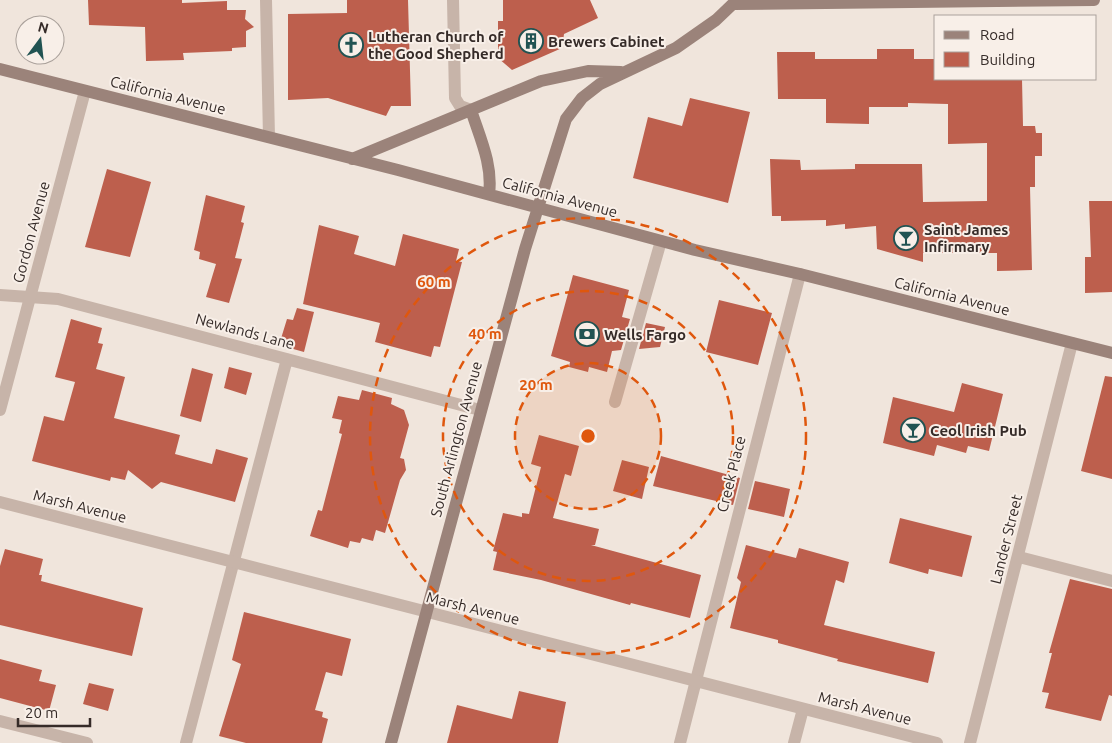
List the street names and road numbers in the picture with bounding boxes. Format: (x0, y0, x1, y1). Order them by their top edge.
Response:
street label: California Avenue (108, 72, 228, 118)
street label: California Avenue (501, 173, 619, 221)
street label: Gordon Avenue (9, 179, 53, 285)
street label: California Avenue (892, 273, 1012, 319)
street label: Newlands Lane (194, 310, 296, 352)
street label: South Arlington Avenue (427, 359, 485, 519)
street label: Creek Place (713, 434, 749, 514)
street label: Marsh Avenue (32, 486, 128, 526)
street label: Lander Street (987, 492, 1025, 586)
street label: Marsh Avenue (425, 588, 521, 628)
street label: Marsh Avenue (817, 688, 913, 728)

